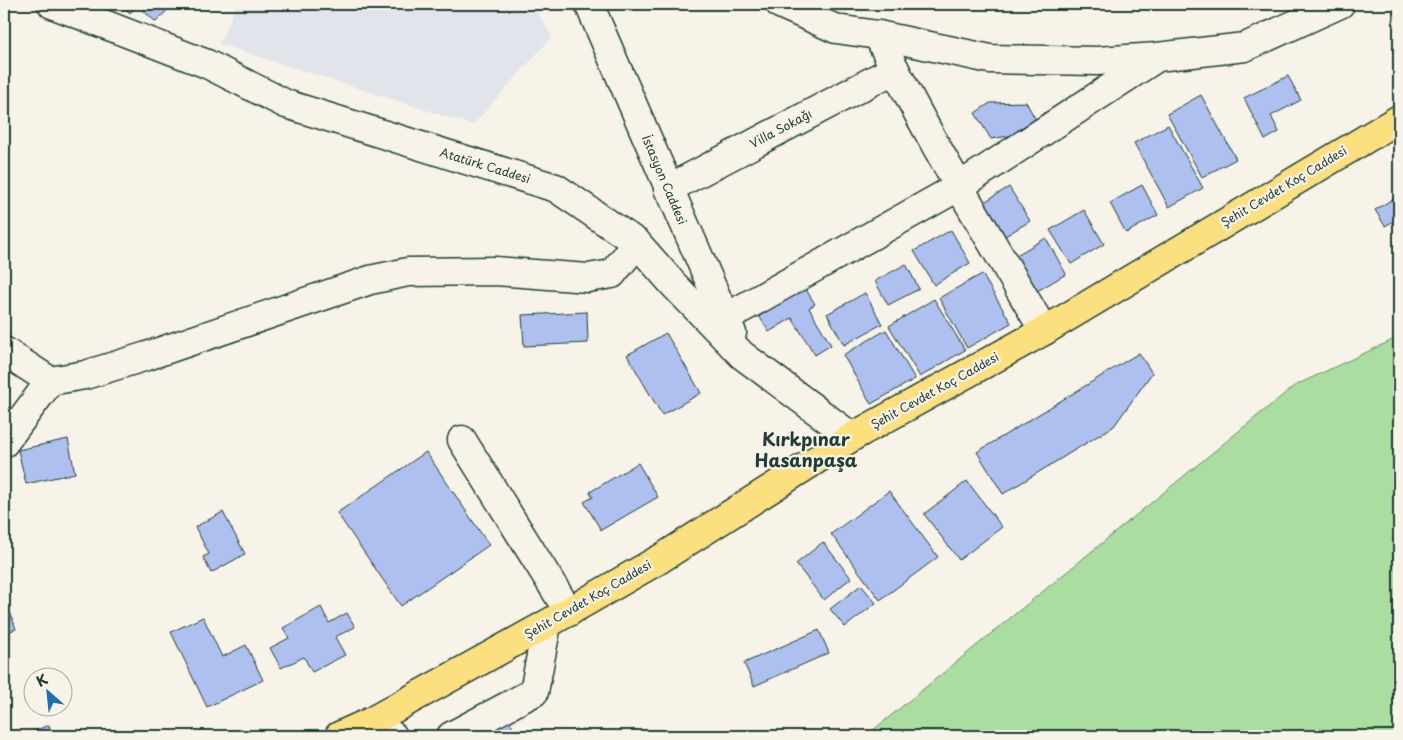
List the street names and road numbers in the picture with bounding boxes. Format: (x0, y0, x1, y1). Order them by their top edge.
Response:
street label: Villa Sokağı (746, 104, 815, 152)
street label: İstasyon Caddesi (638, 132, 692, 227)
street label: Şehit Cevdet Koç Caddesi (1217, 141, 1350, 231)
street label: Atatürk Caddesi (438, 143, 533, 187)
street label: Şehit Cevdet Koç Caddesi (867, 347, 1002, 433)
street label: Şehit Cevdet Koç Caddesi (521, 555, 654, 643)

